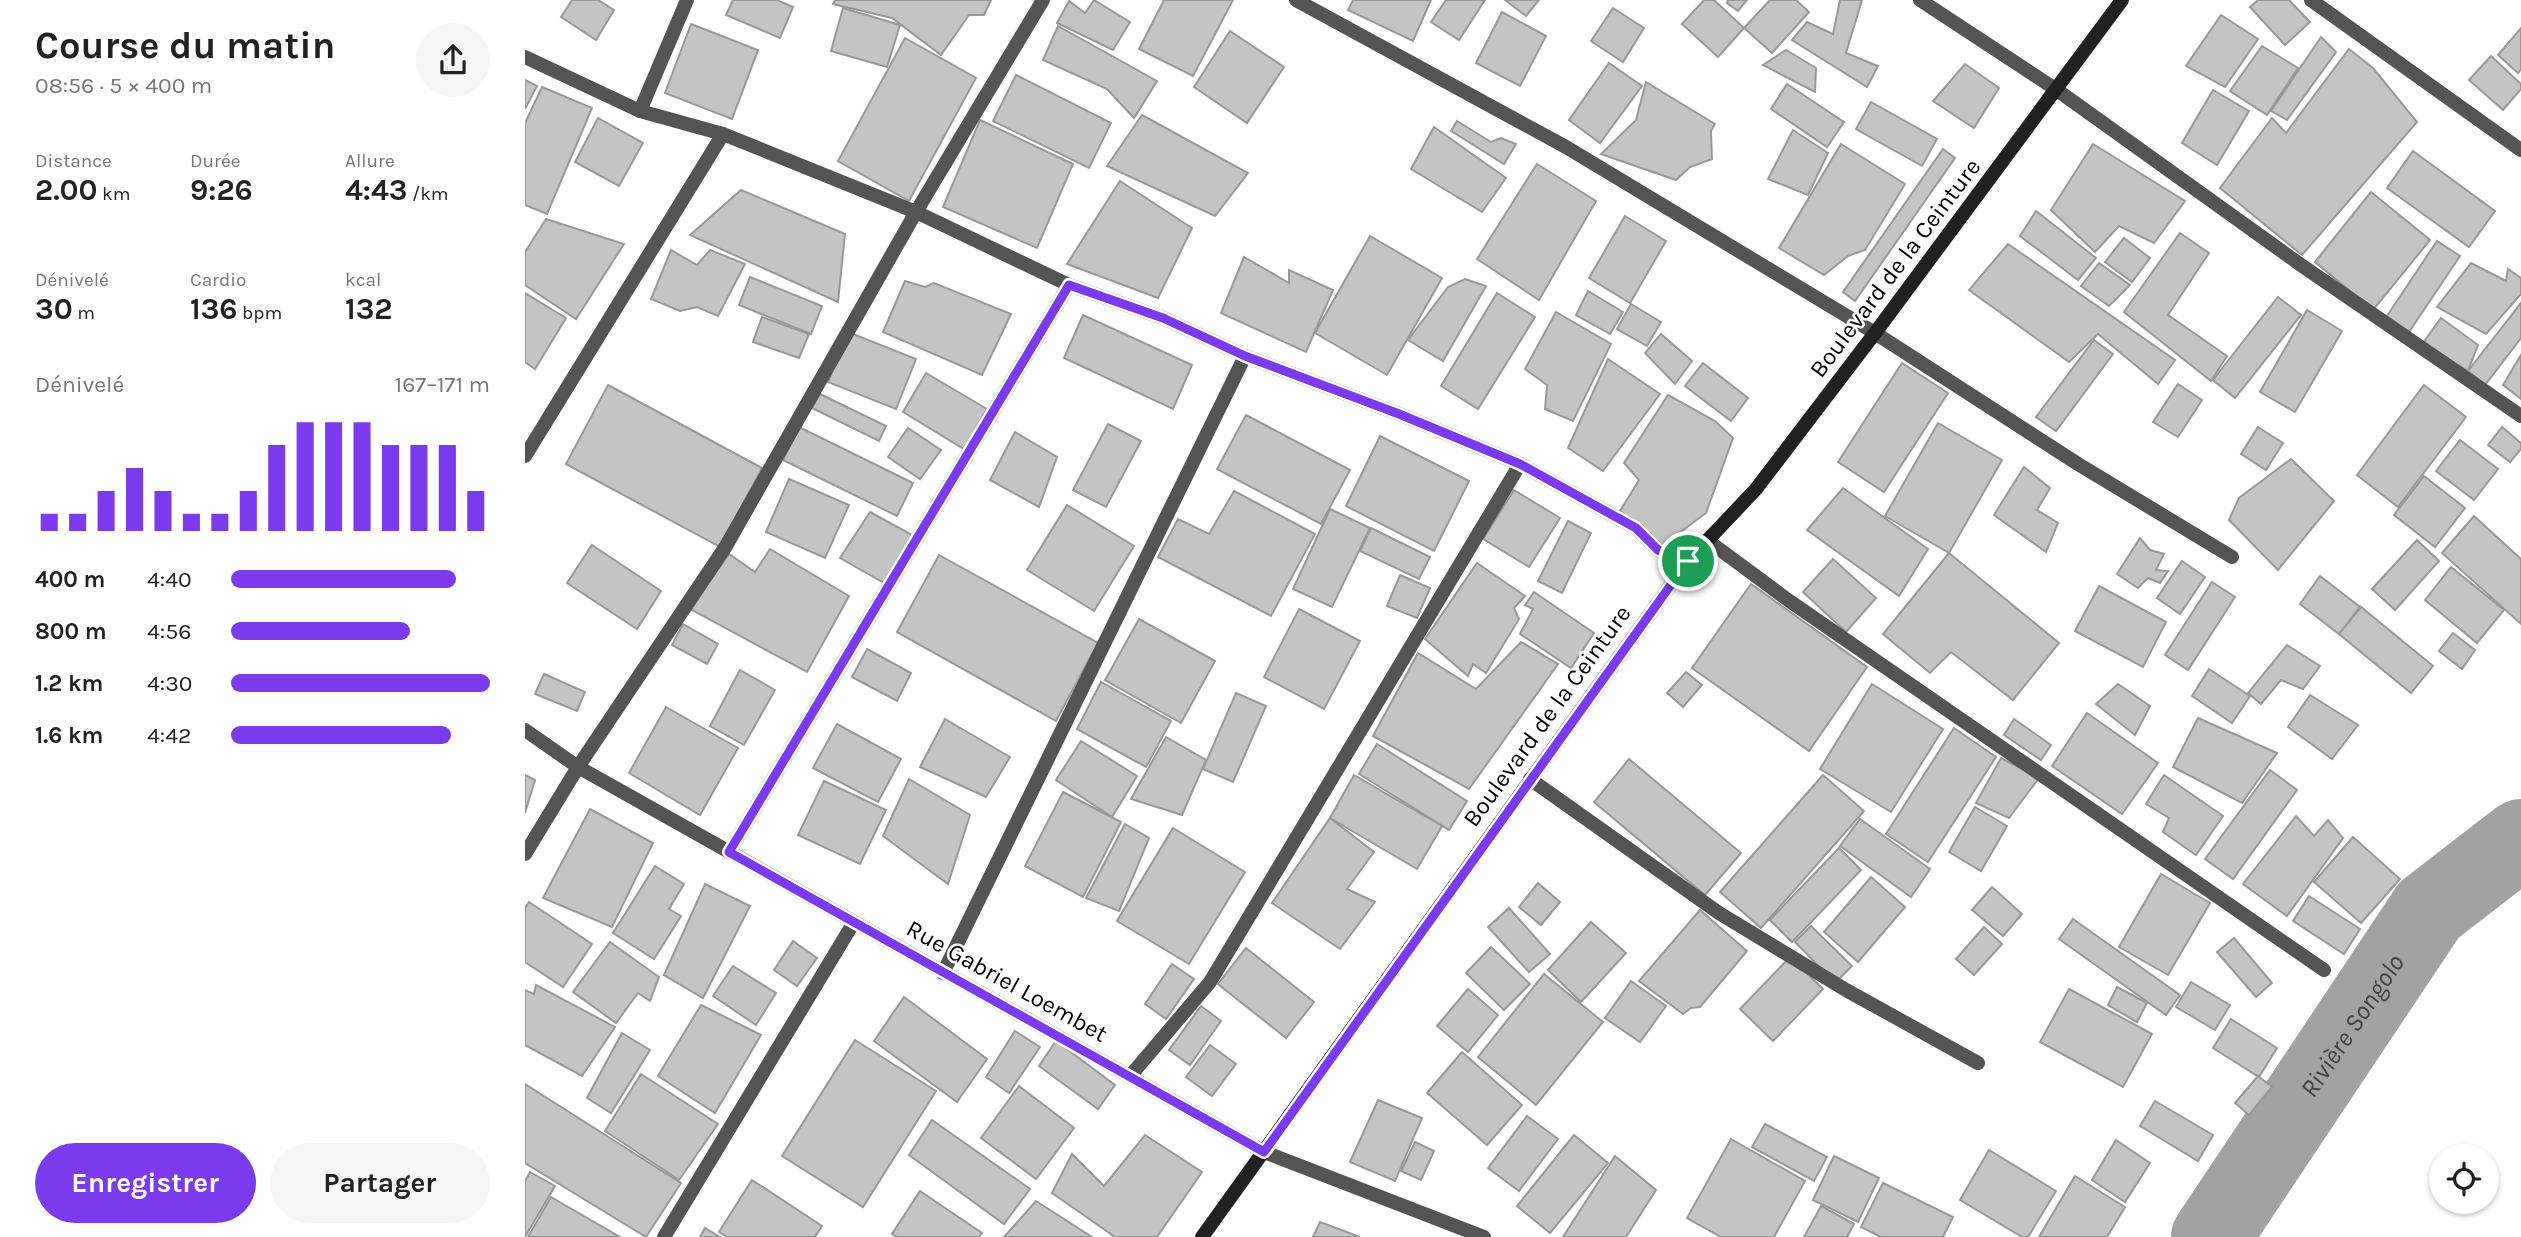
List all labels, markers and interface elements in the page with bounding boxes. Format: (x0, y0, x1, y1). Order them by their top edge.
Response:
text: Course du matin (35, 23, 335, 68)
button: share (416, 23, 490, 97)
text: 08:56 · 5 × 400 m (35, 72, 212, 99)
text: Distance (35, 150, 112, 172)
text: Durée (190, 150, 240, 172)
text: Allure (345, 150, 395, 172)
street label: Boulevard de la Ceinture (1804, 153, 1986, 383)
text: 2.00 (35, 172, 98, 208)
text: 9:26 (190, 172, 253, 208)
text: 4:43 (345, 172, 407, 208)
text: km (98, 183, 131, 205)
text: /km (407, 183, 449, 205)
text: Dénivelé (35, 269, 109, 291)
text: Cardio (190, 269, 246, 291)
text: kcal (345, 269, 381, 291)
text: 30 (35, 291, 73, 327)
text: 136 (190, 291, 238, 327)
text: 132 (345, 291, 393, 327)
text: m (73, 302, 95, 324)
text: bpm (238, 302, 282, 324)
text: Dénivelé (35, 371, 124, 398)
text: 167–171 m (395, 371, 490, 398)
pin (1658, 531, 1718, 591)
icon: arrive (1669, 542, 1707, 580)
text: 400 m (35, 566, 105, 593)
text: 4:40 (147, 566, 192, 593)
street label: Boulevard de la Ceinture (1457, 600, 1637, 832)
text: 800 m (35, 618, 107, 645)
text: 4:56 (147, 618, 191, 645)
text: 1.2 km (35, 670, 103, 697)
text: 4:30 (147, 670, 192, 697)
text: 1.6 km (35, 722, 103, 749)
text: 4:42 (147, 722, 191, 749)
street label: Rue Gabriel Loembet (902, 914, 1112, 1048)
water label: Rivière Songolo (2294, 948, 2411, 1103)
button: Enregistrer (35, 1143, 256, 1223)
button: Partager (270, 1143, 490, 1223)
map controls (2429, 1144, 2499, 1214)
button: locate (2429, 1144, 2499, 1214)

